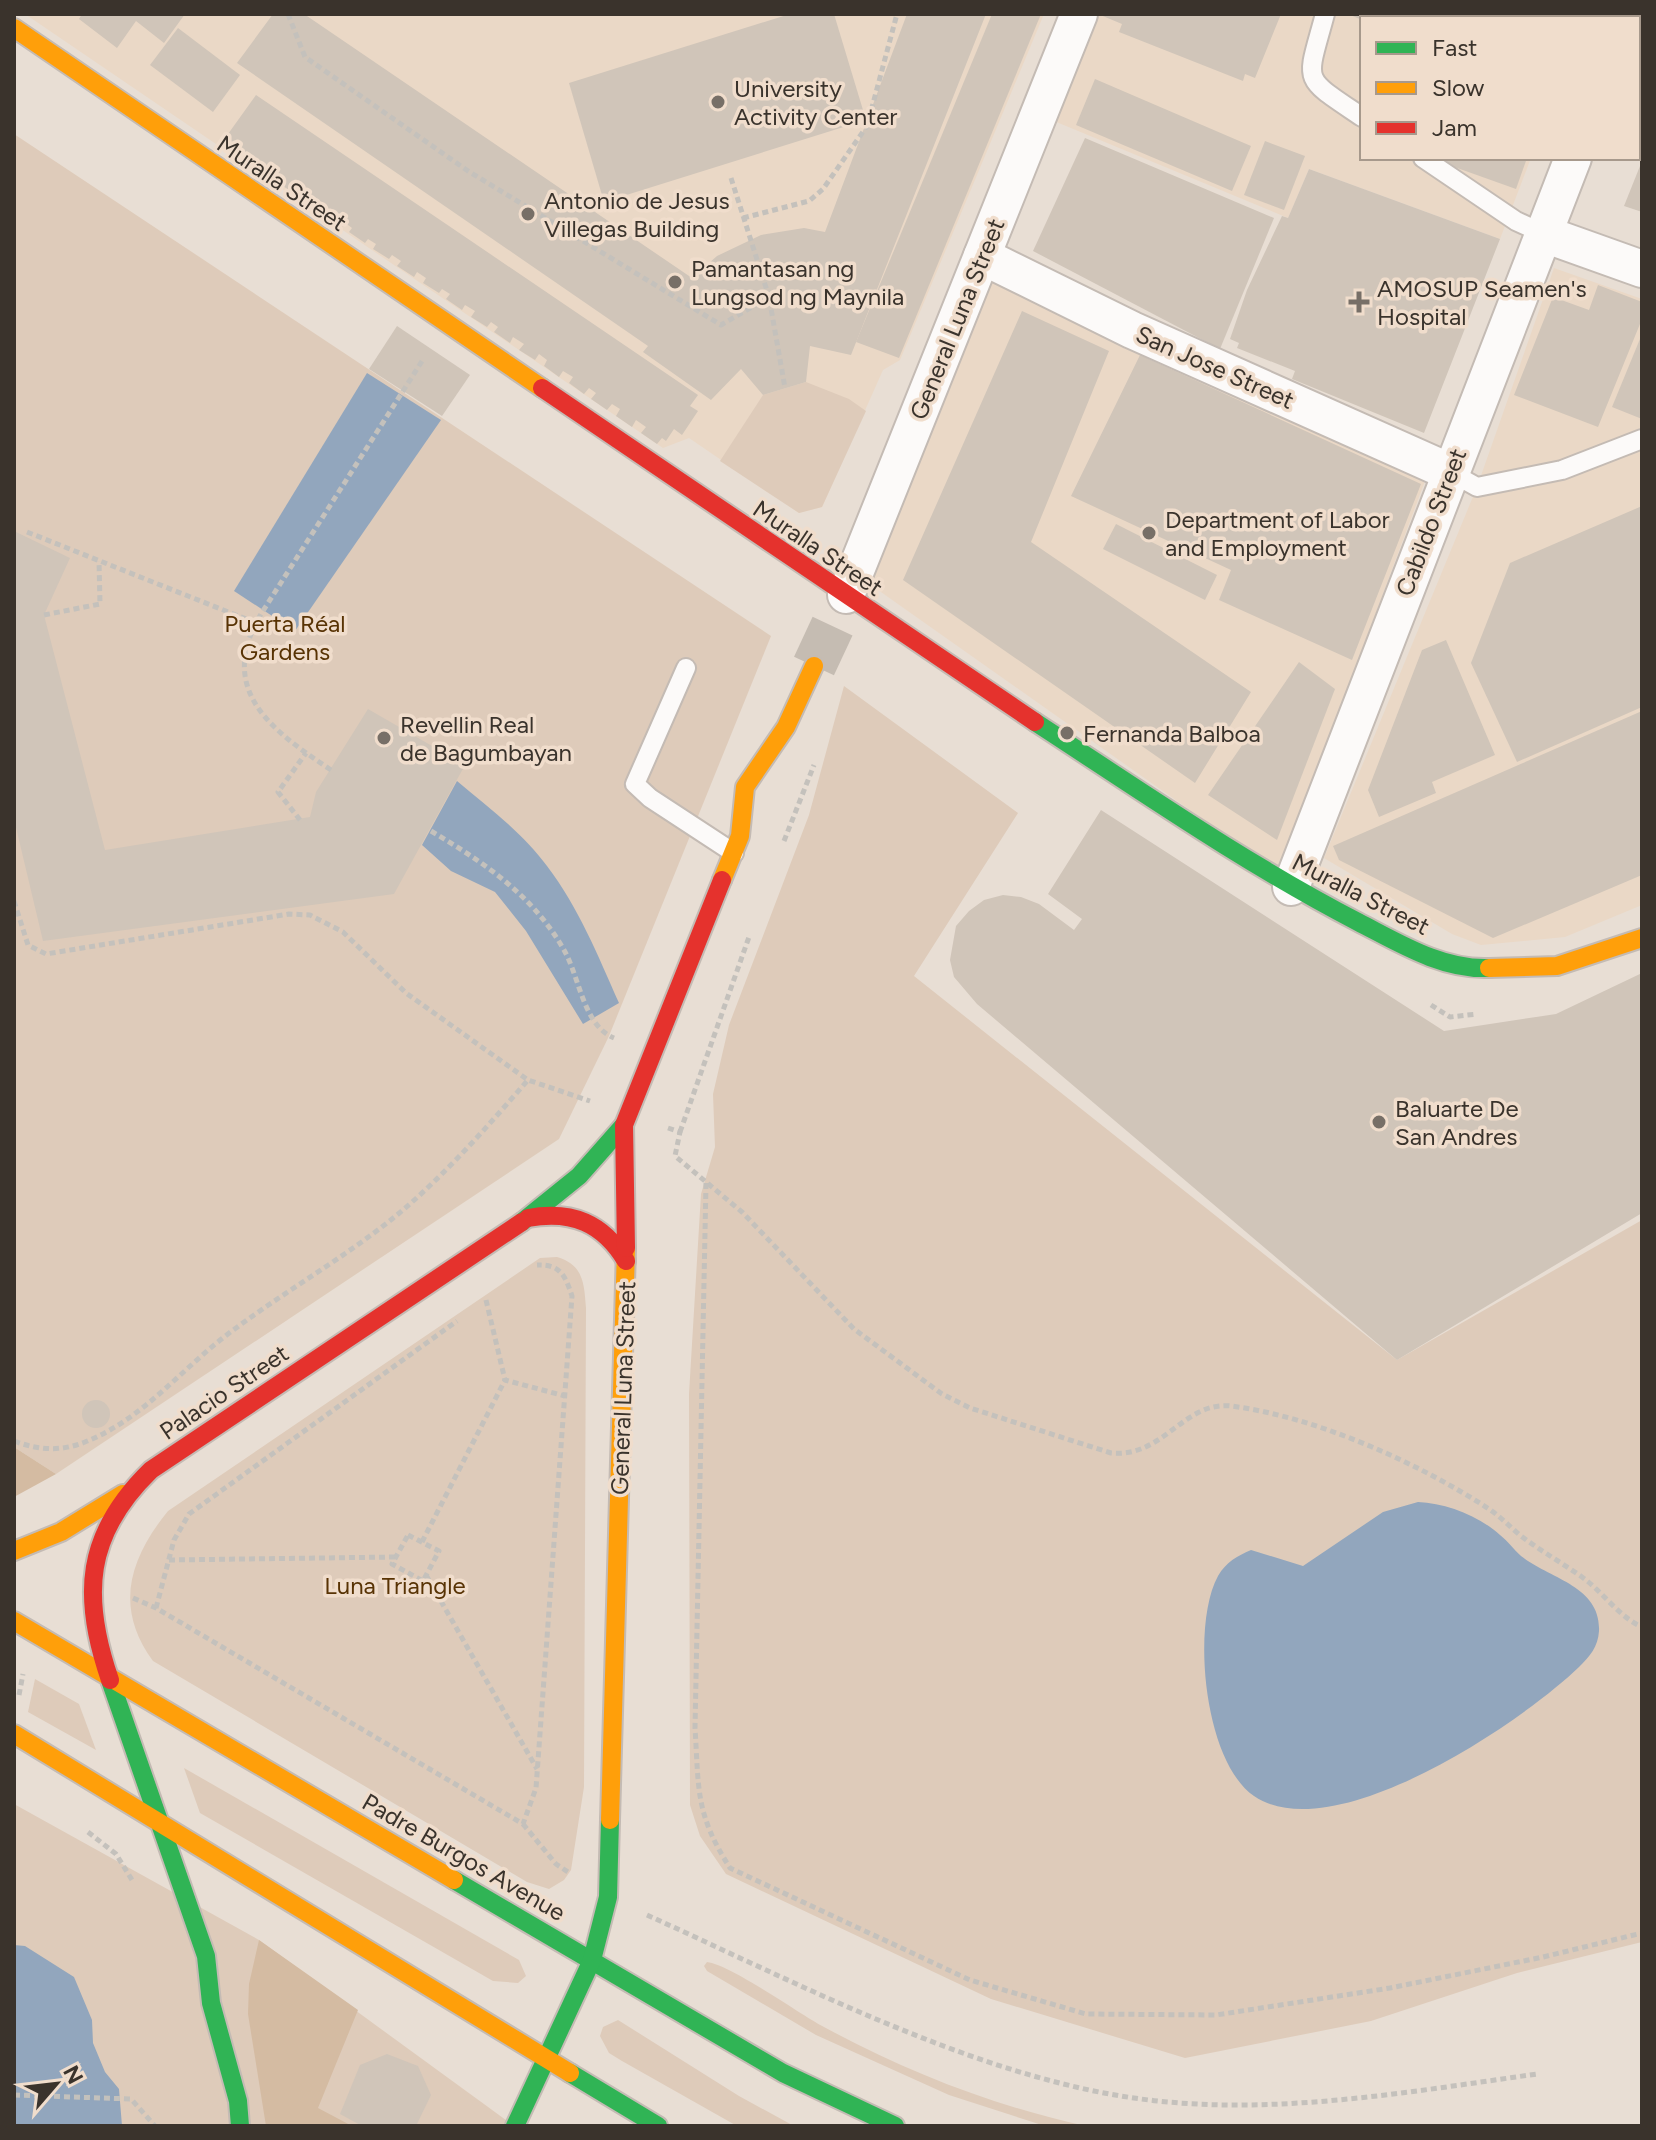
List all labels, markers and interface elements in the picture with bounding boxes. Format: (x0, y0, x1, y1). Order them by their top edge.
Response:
legend (1360, 16, 1640, 160)
text: Fast (1432, 33, 1477, 62)
text: Slow (1432, 73, 1485, 102)
place label: University Activity Center (734, 74, 897, 131)
marker: University Activity Center (709, 93, 727, 111)
text: Jam (1432, 113, 1477, 142)
street label: Muralla Street (212, 129, 352, 237)
place label: Antonio de Jesus Villegas Building (544, 186, 730, 243)
marker: Antonio de Jesus Villegas Building (519, 205, 537, 223)
street label: General Luna Street (903, 214, 1011, 424)
place label: Pamantasan ng Lungsod ng Maynila (691, 254, 904, 311)
marker: Pamantasan ng Lungsod ng Maynila (666, 273, 684, 291)
place label: AMOSUP Seamen's Hospital (1377, 274, 1587, 331)
marker: AMOSUP Seamen's Hospital (1348, 291, 1370, 313)
street label: San Jose Street (1131, 319, 1299, 415)
street label: Cabildo Street (1390, 444, 1472, 600)
street label: Muralla Street (748, 494, 888, 602)
place label: Department of Labor and Employment (1165, 505, 1390, 562)
marker: Department of Labor and Employment (1140, 524, 1158, 542)
park label: Puerta Réal Gardens (224, 609, 346, 666)
place label: Revellin Real de Bagumbayan (400, 710, 572, 767)
place label: Fernanda Balboa (1083, 719, 1261, 748)
marker: Fernanda Balboa (1058, 724, 1076, 742)
marker: Revellin Real de Bagumbayan (375, 729, 393, 747)
street label: Muralla Street (1288, 847, 1434, 941)
place label: Baluarte De San Andres (1395, 1094, 1519, 1151)
marker: Baluarte De San Andres (1370, 1113, 1388, 1131)
street label: General Luna Street (605, 1281, 641, 1495)
street label: Palacio Street (154, 1338, 294, 1446)
park label: Luna Triangle (324, 1571, 466, 1600)
street label: Padre Burgos Avenue (357, 1787, 571, 1927)
north arrow (16, 2044, 96, 2124)
text: N (57, 2061, 89, 2089)

